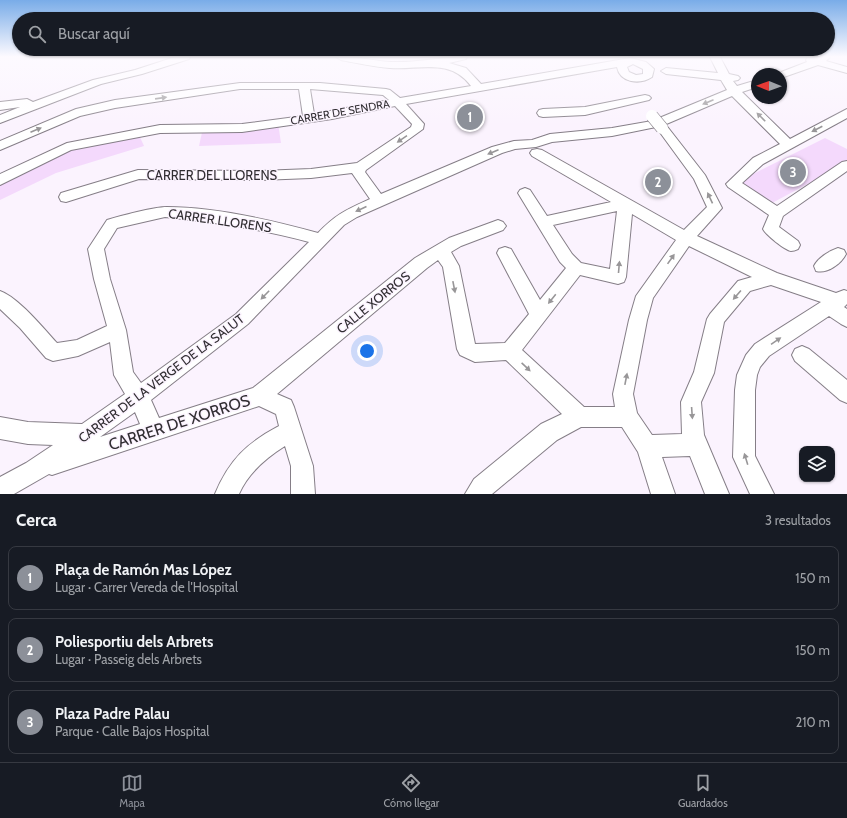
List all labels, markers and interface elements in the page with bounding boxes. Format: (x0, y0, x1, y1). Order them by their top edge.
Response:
search box (12, 12, 835, 56)
icon: search (26, 23, 48, 45)
text: Buscar aquí (58, 25, 130, 43)
north arrow (751, 68, 787, 104)
one-way arrow (155, 95, 167, 101)
street label: CARRER DE SENDRA (289, 96, 391, 128)
one-way arrow (701, 100, 713, 106)
pin: 1 (457, 102, 483, 132)
one-way arrow (756, 113, 766, 122)
one-way arrow (812, 125, 823, 132)
one-way arrow (30, 126, 42, 132)
one-way arrow (397, 135, 408, 143)
one-way arrow (488, 149, 499, 155)
pin: 3 (780, 157, 806, 187)
street label: CARRER DEL LLORENS (147, 167, 278, 183)
pin: 2 (645, 167, 671, 197)
one-way arrow (707, 191, 713, 203)
street label: CARRER LLORENS (167, 205, 273, 235)
one-way arrow (356, 206, 367, 212)
one-way arrow (667, 254, 675, 264)
one-way arrow (616, 261, 623, 273)
street label: CALLE XORROS (333, 267, 413, 336)
one-way arrow (452, 281, 458, 293)
one-way arrow (733, 289, 742, 300)
one-way arrow (260, 290, 270, 300)
one-way arrow (547, 293, 556, 304)
street label: CARRER DE LA VERGE DE LA SALUT (75, 310, 247, 446)
one-way arrow (771, 337, 781, 345)
your location (357, 341, 377, 361)
one-way arrow (521, 362, 531, 371)
one-way arrow (624, 372, 630, 385)
street label: CARRER DE XORROS (106, 391, 252, 454)
one-way arrow (688, 407, 695, 419)
map controls (799, 446, 835, 482)
button: layers (799, 446, 835, 482)
one-way arrow (743, 452, 749, 464)
text: Cerca (16, 510, 57, 530)
text: 3 resultados (765, 512, 831, 528)
text: Plaça de Ramón Mas López (55, 561, 232, 579)
text: 1 (28, 570, 32, 586)
text: 150 m (795, 570, 830, 586)
text: Lugar · Carrer Vereda de l'Hospital (55, 579, 238, 595)
text: Poliesportiu dels Arbrets (55, 633, 213, 651)
text: 2 (27, 642, 33, 658)
text: 150 m (795, 642, 830, 658)
text: Lugar · Passeig dels Arbrets (55, 651, 202, 667)
text: Plaza Padre Palau (55, 705, 170, 723)
text: 3 (26, 714, 34, 730)
text: 210 m (796, 714, 830, 730)
text: Parque · Calle Bajos Hospital (55, 723, 209, 739)
tab: Mapa (119, 772, 145, 810)
tab: Cómo llegar (383, 772, 439, 810)
tab: Guardados (678, 772, 728, 810)

